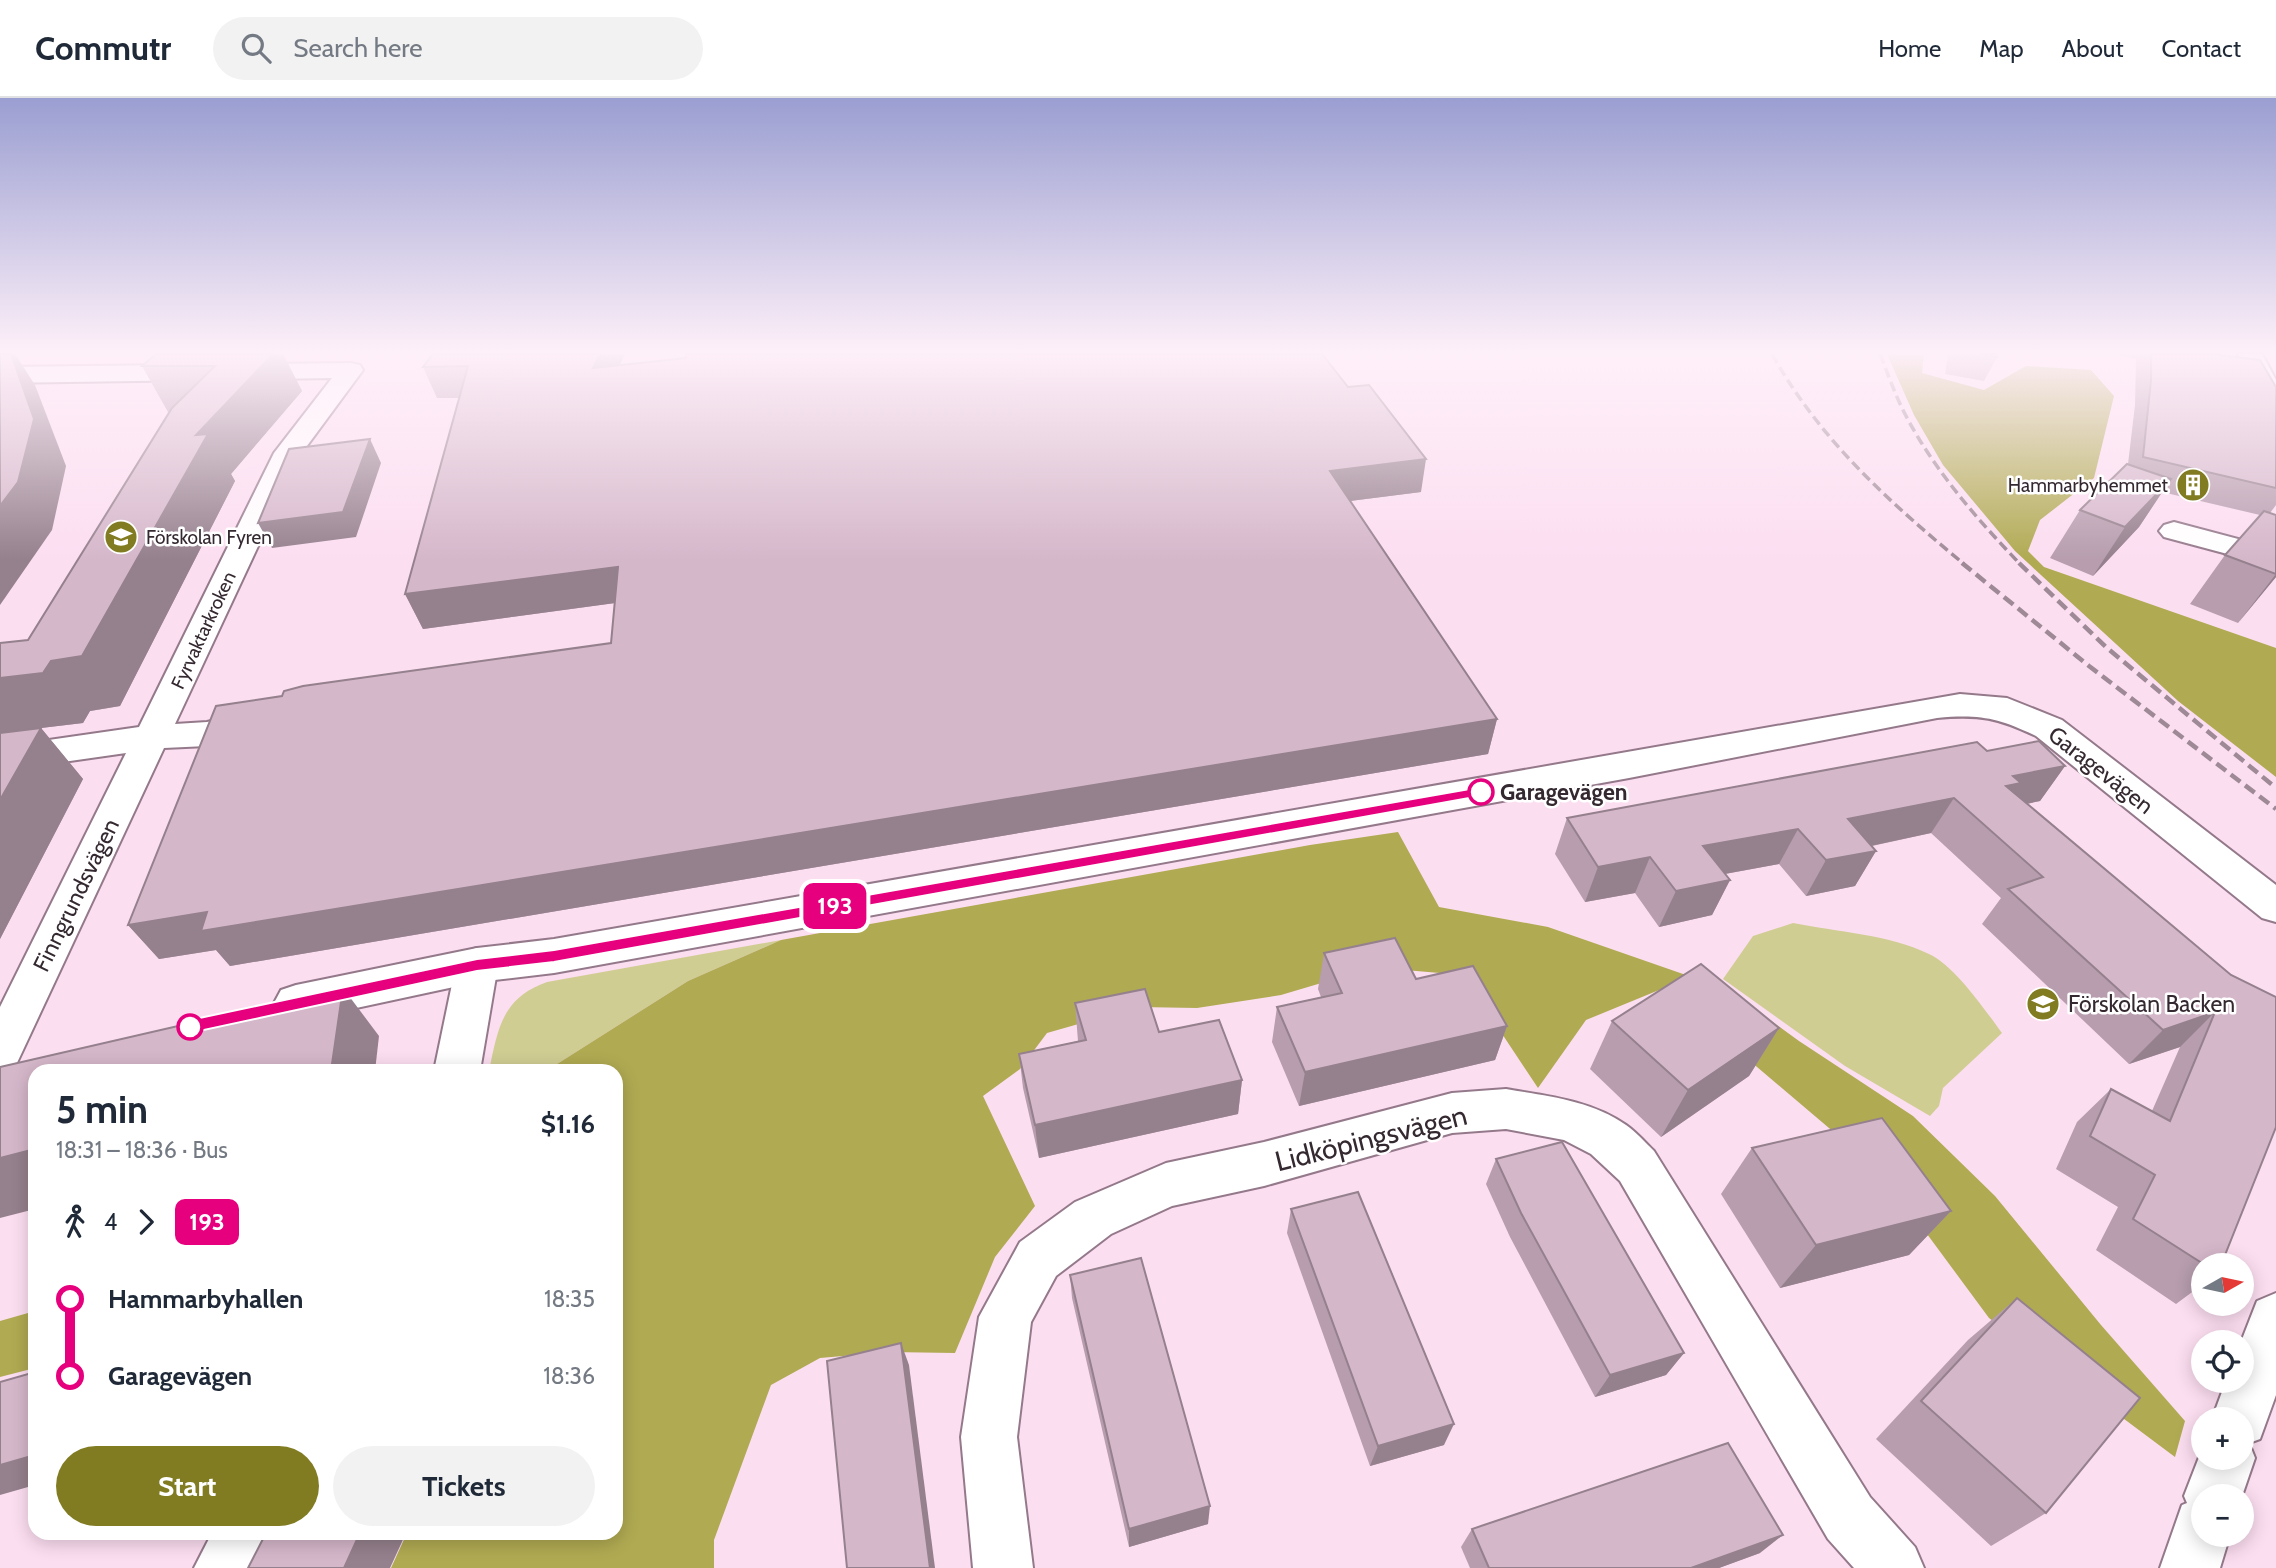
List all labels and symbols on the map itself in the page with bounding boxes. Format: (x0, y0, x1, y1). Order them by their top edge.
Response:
building icon: Hammarbyhemmet (2174, 466, 2212, 504)
place label: Hammarbyhemmet (2008, 474, 2169, 497)
school or university icon: Förskolan Fyren (102, 518, 140, 556)
place label: Förskolan Fyren (146, 526, 272, 549)
street label: Fyrvaktarkroken (166, 568, 241, 693)
street label: Garagevägen (2043, 720, 2159, 820)
place label: Garagevägen (1500, 778, 1628, 806)
marker: Garagevägen (1468, 779, 1494, 805)
street label: Finngrundsvägen (27, 814, 125, 976)
line badge: 193 (795, 883, 875, 929)
school or university icon: Förskolan Backen (2024, 985, 2062, 1023)
place label: Förskolan Backen (2068, 990, 2235, 1018)
unlabelled marker (177, 1014, 203, 1040)
street label: Lidköpingsvägen (1272, 1098, 1470, 1178)
north arrow (2191, 1253, 2254, 1316)

